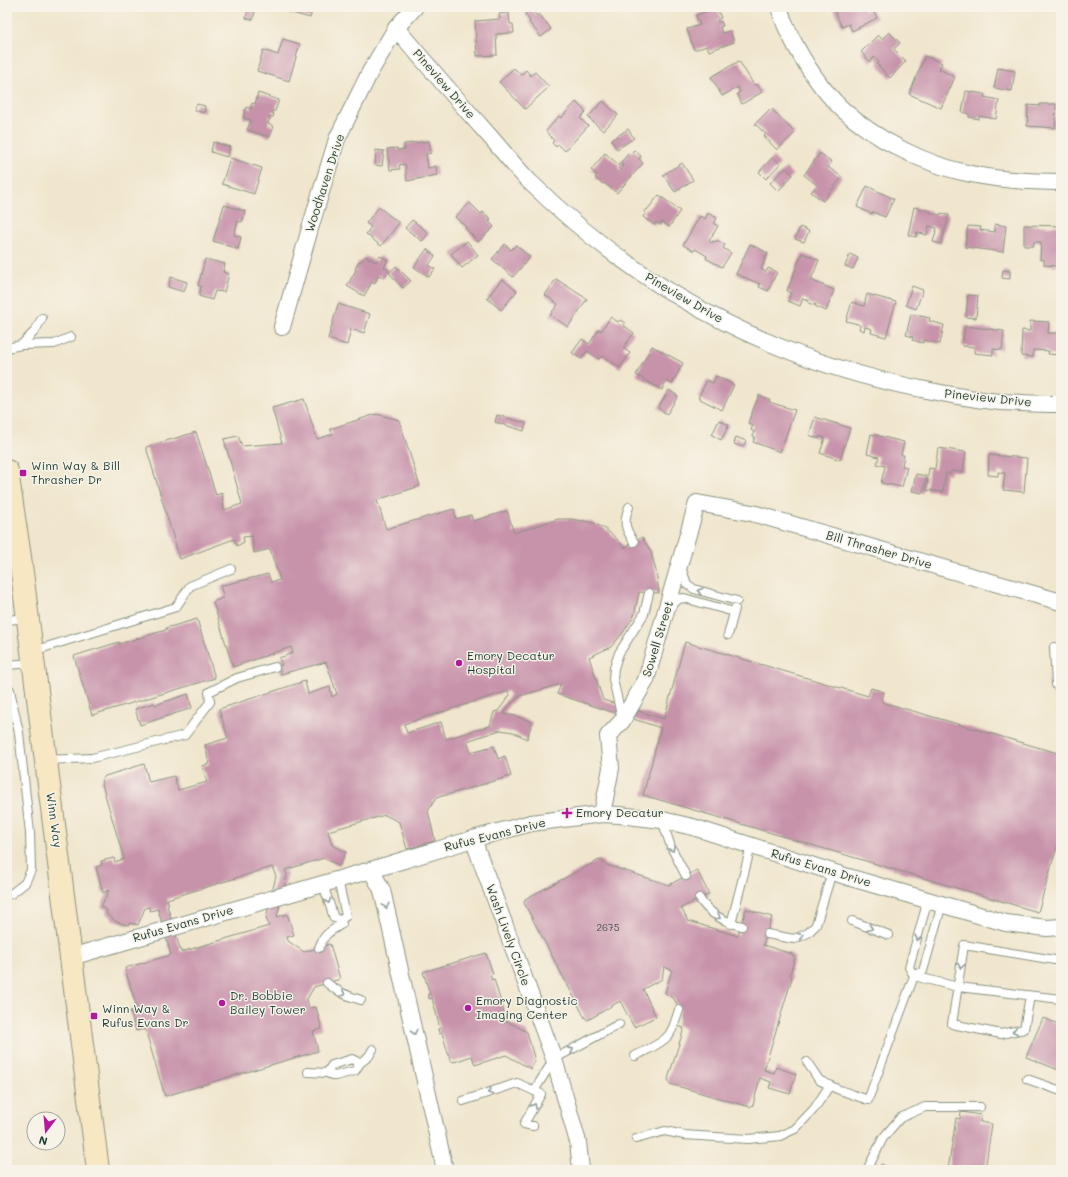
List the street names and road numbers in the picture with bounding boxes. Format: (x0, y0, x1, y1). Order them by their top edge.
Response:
street label: Pineview Drive (410, 45, 479, 122)
street label: Woodhaven Drive (301, 131, 348, 234)
street label: Pineview Drive (643, 268, 726, 326)
street label: Pineview Drive (944, 384, 1032, 410)
street label: Bill Thrasher Drive (824, 526, 934, 572)
street label: Sowell Street (638, 599, 676, 679)
street label: Winn Way (43, 791, 67, 849)
street label: Rufus Evans Drive (442, 814, 547, 854)
street label: Rufus Evans Drive (769, 844, 873, 890)
street label: Wash Lively Circle (483, 882, 535, 988)
street label: Rufus Evans Drive (131, 901, 235, 945)

